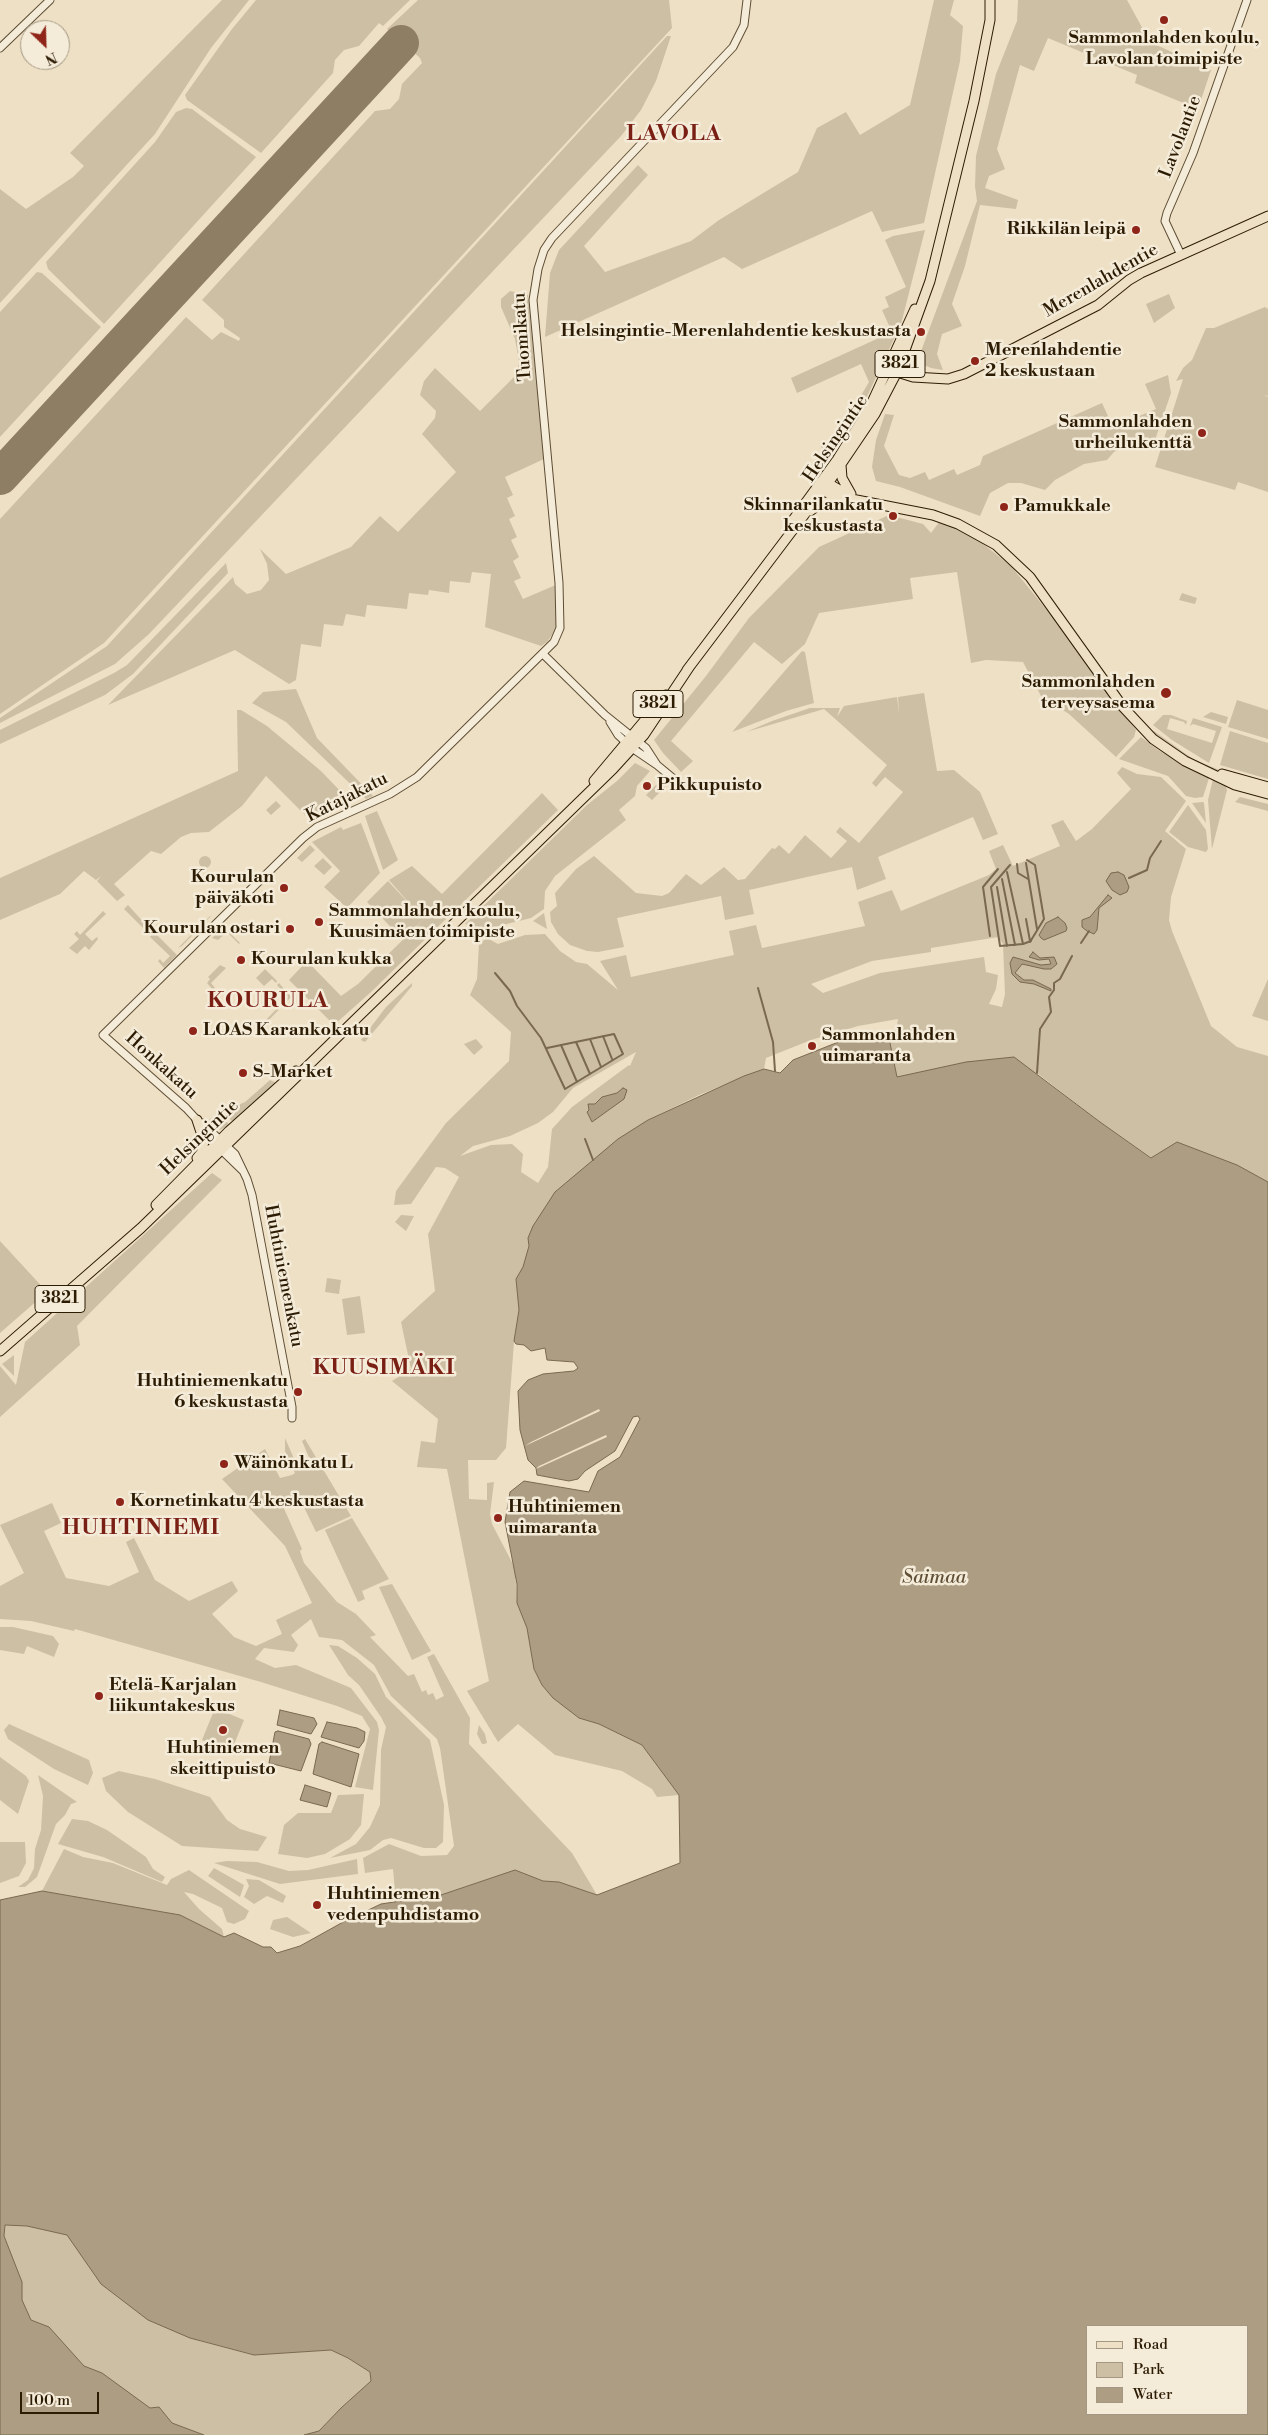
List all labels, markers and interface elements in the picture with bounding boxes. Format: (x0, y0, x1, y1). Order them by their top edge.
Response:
marker: Sammonlahden koulu, Lavolan toimipiste (1158, 14, 1170, 26)
north arrow (20, 20, 70, 70)
place label: Sammonlahden koulu, Lavolan toimipiste (1068, 28, 1260, 70)
text: N (42, 47, 59, 68)
street label: Lavolantie (1155, 93, 1207, 181)
district label: LAVOLA (626, 122, 722, 148)
place label: Rikkilän leipä (1007, 219, 1126, 241)
marker: Rikkilän leipä (1130, 224, 1142, 236)
street label: Merenlahdentie (1040, 239, 1162, 323)
street label: Tuomikatu (509, 292, 537, 382)
place label: Helsingintie-Merenlahdentie keskustasta (561, 321, 911, 343)
marker: Helsingintie-Merenlahdentie keskustasta (915, 326, 927, 338)
place label: Merenlahdentie 2 keskustaan (985, 340, 1122, 382)
road number: 3821 (875, 350, 925, 378)
marker: Merenlahdentie 2 keskustaan (969, 355, 981, 367)
street label: Helsingintie (799, 391, 873, 487)
place label: Sammonlahden urheilukenttä (1059, 412, 1192, 454)
marker: Sammonlahden urheilukenttä (1196, 427, 1208, 439)
place label: Skinnarilankatu keskustasta (744, 495, 883, 538)
place label: Pamukkale (1014, 496, 1111, 518)
marker: Pamukkale (998, 501, 1010, 513)
marker: Skinnarilankatu keskustasta (887, 510, 899, 522)
place label: Sammonlahden terveysasema (1022, 672, 1155, 714)
marker: Sammonlahden terveysasema (1159, 686, 1173, 700)
road number: 3821 (633, 691, 683, 718)
street label: Katajakatu (302, 768, 392, 828)
place label: Pikkupuisto (657, 775, 762, 797)
marker: Pikkupuisto (641, 780, 653, 792)
place label: Kourulan päiväkoti (191, 867, 274, 910)
marker: Kourulan päiväkoti (278, 882, 290, 894)
place label: Sammonlahden koulu, Kuusimäen toimipiste (329, 901, 520, 944)
marker: Sammonlahden koulu, Kuusimäen toimipiste (313, 916, 325, 928)
place label: Kourulan ostari (144, 918, 280, 940)
marker: Kourulan ostari (284, 923, 296, 935)
place label: Kourulan kukka (251, 949, 392, 971)
marker: Kourulan kukka (235, 954, 247, 966)
district label: KOURULA (206, 989, 330, 1015)
place label: LOAS Karankokatu (203, 1020, 370, 1042)
marker: LOAS Karankokatu (187, 1025, 199, 1037)
place label: Sammonlahden uimaranta (822, 1025, 955, 1068)
street label: Honkakatu (120, 1028, 202, 1104)
marker: Sammonlahden uimaranta (806, 1040, 818, 1052)
place label: S-Market (253, 1062, 332, 1084)
marker: S-Market (237, 1067, 249, 1079)
street label: Helsingintie (156, 1095, 244, 1181)
street label: Huhtiniemenkatu (259, 1203, 307, 1349)
road number: 3821 (35, 1286, 85, 1312)
district label: KUUSIMÄKI (312, 1356, 456, 1382)
place label: Huhtiniemenkatu 6 keskustasta (137, 1371, 288, 1414)
marker: Huhtiniemenkatu 6 keskustasta (292, 1386, 304, 1398)
place label: Wäinönkatu L (234, 1453, 353, 1475)
marker: Wäinönkatu L (218, 1458, 230, 1470)
place label: Kornetinkatu 4 keskustasta (130, 1491, 364, 1513)
marker: Kornetinkatu 4 keskustasta (114, 1496, 126, 1508)
place label: Huhtiniemen uimaranta (508, 1497, 621, 1540)
marker: Huhtiniemen uimaranta (492, 1512, 504, 1524)
district label: HUHTINIEMI (61, 1516, 221, 1542)
water label: Saimaa (902, 1567, 966, 1589)
place label: Etelä-Karjalan liikuntakeskus (109, 1675, 237, 1718)
marker: Etelä-Karjalan liikuntakeskus (93, 1690, 105, 1702)
marker: Huhtiniemen skeittipuisto (217, 1724, 229, 1736)
place label: Huhtiniemen skeittipuisto (167, 1738, 279, 1780)
place label: Huhtiniemen vedenpuhdistamo (327, 1884, 479, 1926)
marker: Huhtiniemen vedenpuhdistamo (311, 1899, 323, 1911)
legend (1086, 2325, 1248, 2415)
text: Road (1133, 2335, 1168, 2354)
text: Park (1133, 2360, 1164, 2379)
scale bar (22, 2382, 101, 2414)
text: Water (1133, 2385, 1172, 2404)
text: 100 m (28, 2391, 70, 2410)

